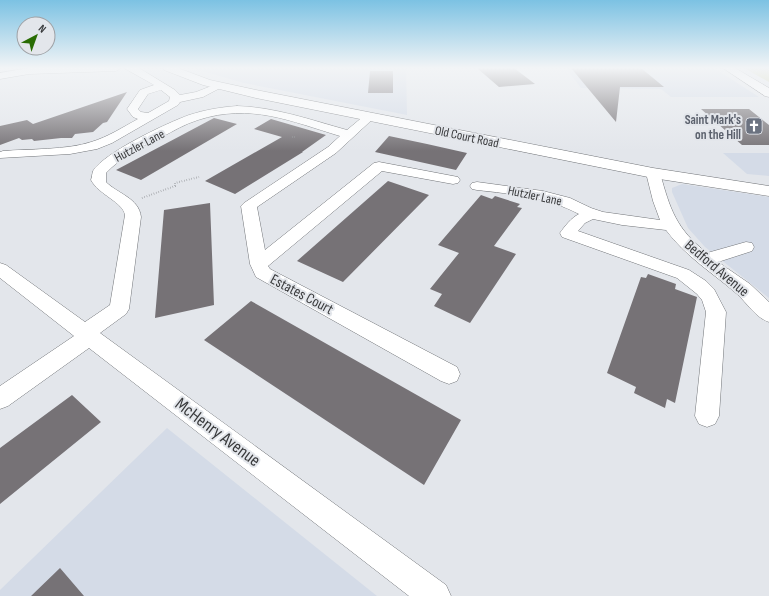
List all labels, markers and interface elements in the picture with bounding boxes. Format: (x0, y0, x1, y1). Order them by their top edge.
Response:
north arrow (16, 16, 56, 56)
text: N (36, 22, 49, 36)
place label: Saint Mark's on the Hill (685, 112, 741, 143)
church icon: Saint Mark's on the Hill (744, 116, 764, 136)
street label: Old Court Road (433, 122, 500, 152)
street label: Hutzler Lane (112, 126, 167, 166)
street label: Hutzler Lane (506, 182, 563, 210)
street label: Bedford Avenue (680, 236, 753, 301)
street label: Estates Court (267, 270, 337, 319)
street label: McHenry Avenue (171, 394, 264, 471)

